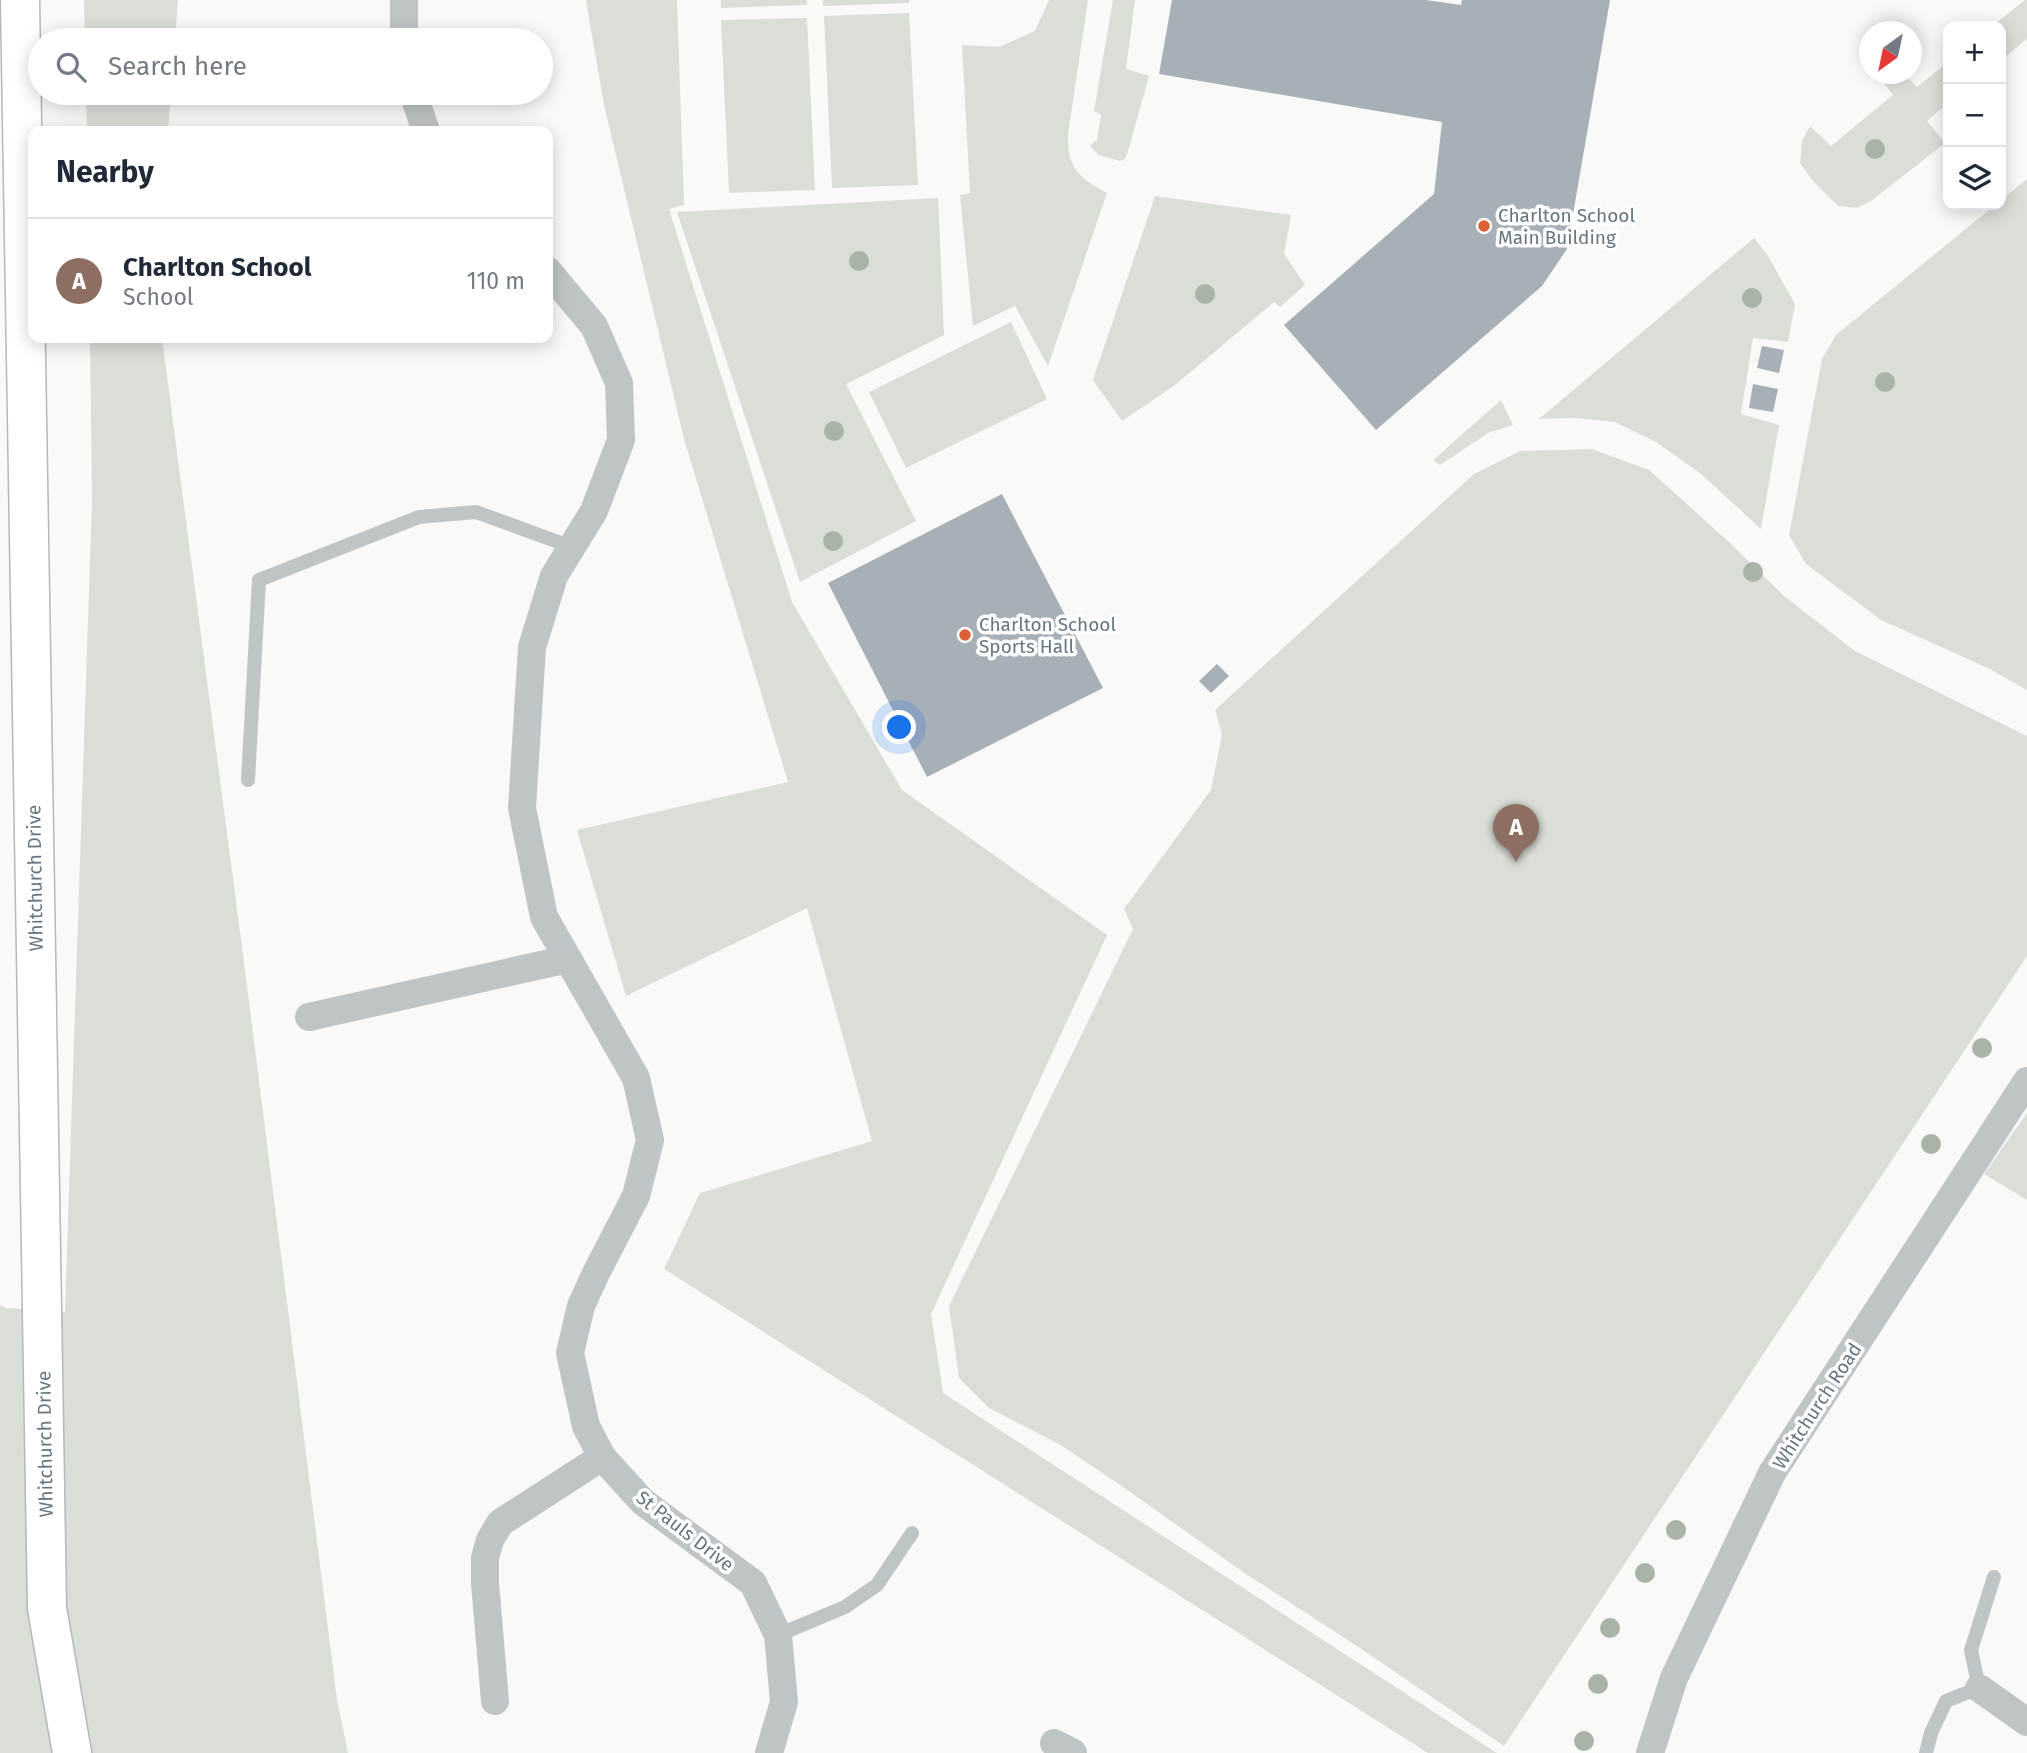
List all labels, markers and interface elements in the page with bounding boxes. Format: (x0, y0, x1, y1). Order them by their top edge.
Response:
north arrow (1859, 21, 1922, 84)
map controls (1943, 21, 2006, 210)
button: + (1943, 21, 2006, 84)
search box (28, 28, 553, 105)
icon: search (52, 48, 90, 86)
text: Search here (108, 51, 247, 82)
button: − (1943, 84, 2006, 147)
button: layers (1943, 147, 2006, 210)
text: Nearby (56, 154, 154, 190)
place label: Charlton School Main Building (1498, 204, 1635, 249)
marker: Charlton School Main Building (1476, 218, 1492, 234)
text: Charlton School (123, 252, 311, 283)
text: A (72, 267, 86, 295)
text: 110 m (467, 267, 525, 295)
text: School (123, 283, 194, 311)
place label: Charlton School Sports Hall (979, 613, 1116, 658)
marker: Charlton School Sports Hall (957, 627, 973, 643)
your location (882, 710, 916, 744)
pin: A (1493, 804, 1539, 862)
street label: Whitchurch Drive (22, 805, 48, 951)
street label: Whitchurch Road (1768, 1339, 1866, 1473)
street label: Whitchurch Drive (32, 1371, 58, 1517)
street label: St Pauls Drive (632, 1486, 738, 1576)

